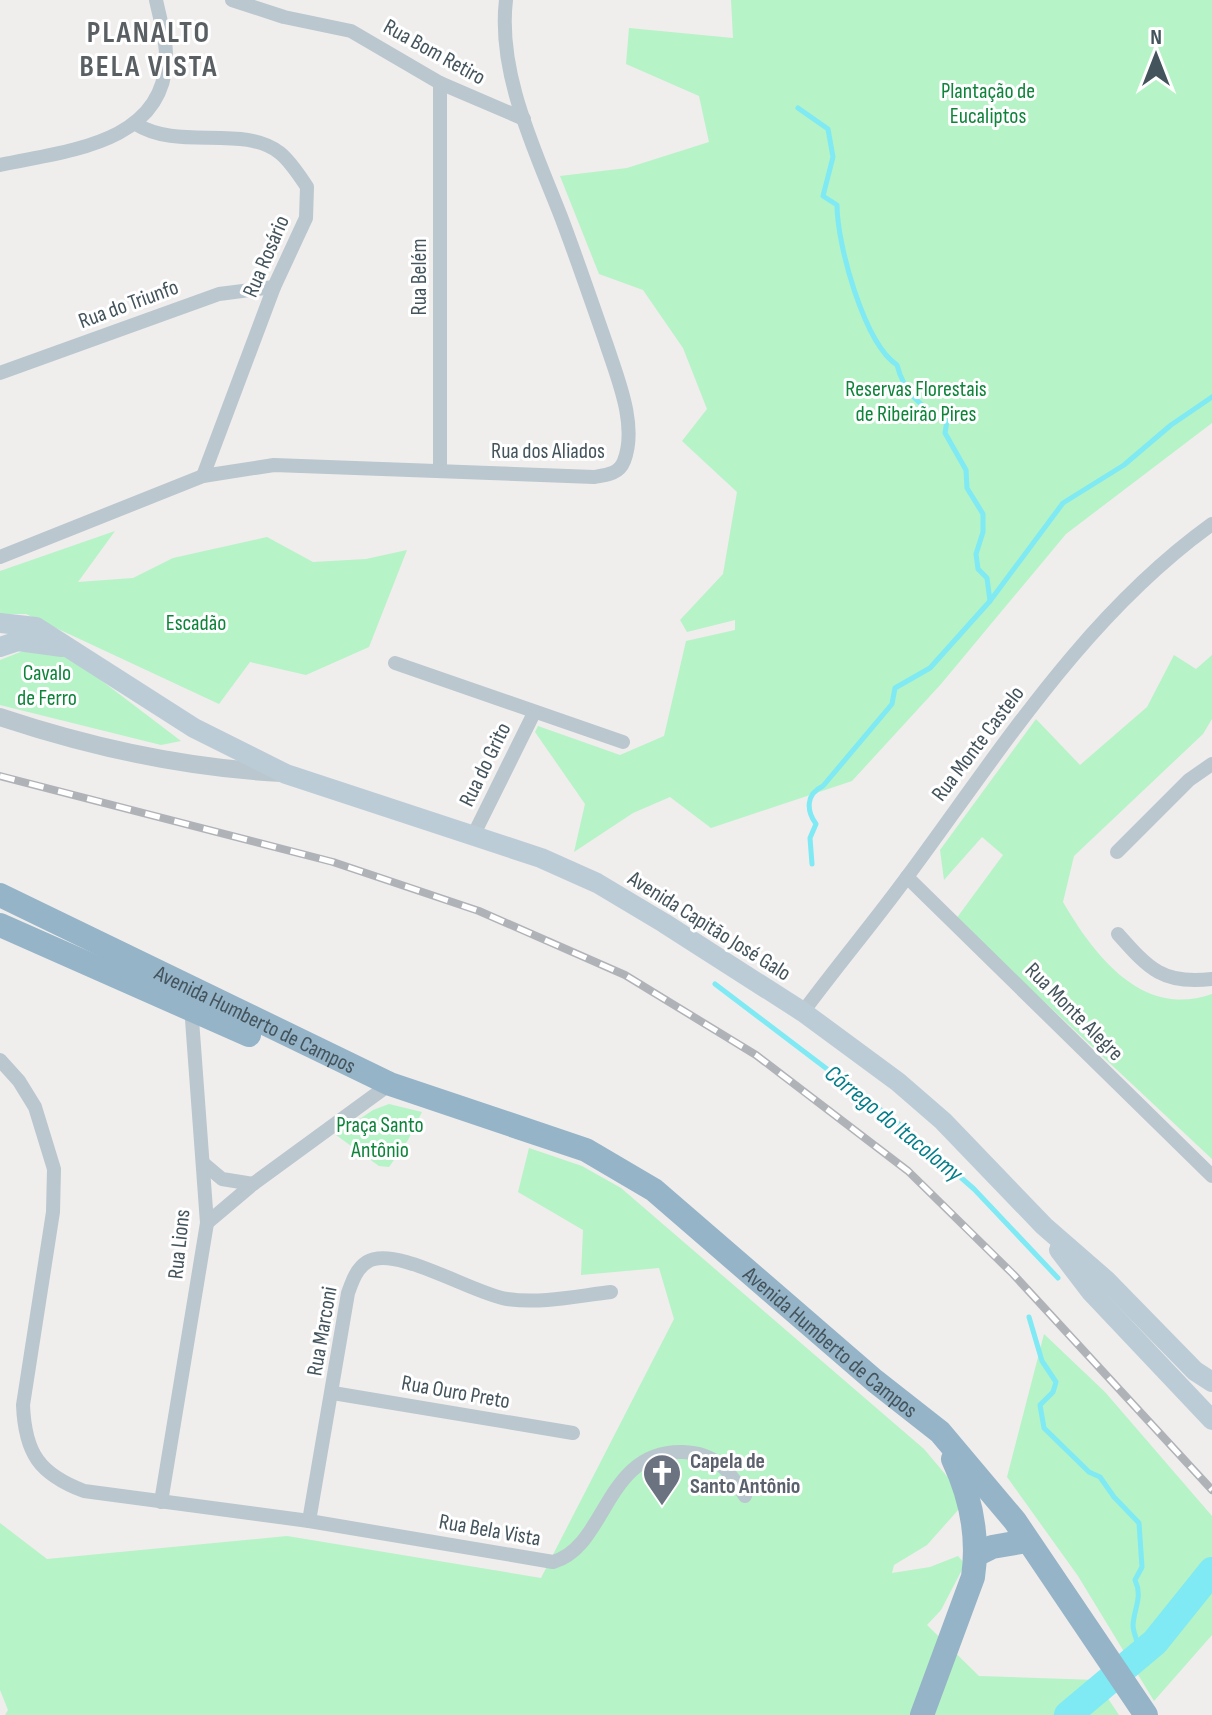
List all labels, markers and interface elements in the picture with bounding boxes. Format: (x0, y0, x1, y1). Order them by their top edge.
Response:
street label: Rua Bom Retiro (379, 13, 490, 91)
district label: PLANALTO BELA VISTA (79, 15, 219, 85)
north arrow (1116, 16, 1196, 96)
text: N (1150, 24, 1162, 51)
park label: Plantação de Eucaliptos (941, 78, 1035, 130)
street label: Rua Rosário (237, 212, 296, 302)
street label: Rua Belém (406, 238, 433, 316)
street label: Rua do Triunfo (75, 274, 182, 335)
park label: Reservas Florestais de Ribeirão Pires (845, 376, 987, 428)
street label: Rua dos Aliados (491, 438, 605, 465)
park label: Escadão (166, 610, 226, 637)
park label: Cavalo de Ferro (17, 660, 77, 712)
street label: Rua Monte Castelo (926, 681, 1030, 807)
street label: Rua do Grito (453, 718, 517, 811)
street label: Avenida Capitão José Galo (622, 865, 796, 987)
street label: Rua Monte Alegre (1019, 957, 1129, 1067)
street label: Avenida Humberto de Campos (149, 960, 360, 1080)
water label: Córrego do Itacolomy (819, 1059, 969, 1188)
park label: Praça Santo Antônio (336, 1112, 424, 1164)
street label: Rua Lions (162, 1208, 197, 1280)
street label: Avenida Humberto de Campos (736, 1261, 922, 1424)
street label: Rua Marconi (301, 1285, 344, 1378)
street label: Rua Ouro Preto (399, 1370, 512, 1415)
place label: Capela de Santo Antônio (690, 1448, 800, 1500)
church icon: Capela de Santo Antônio (641, 1452, 683, 1507)
street label: Rua Bela Vista (437, 1508, 543, 1553)

